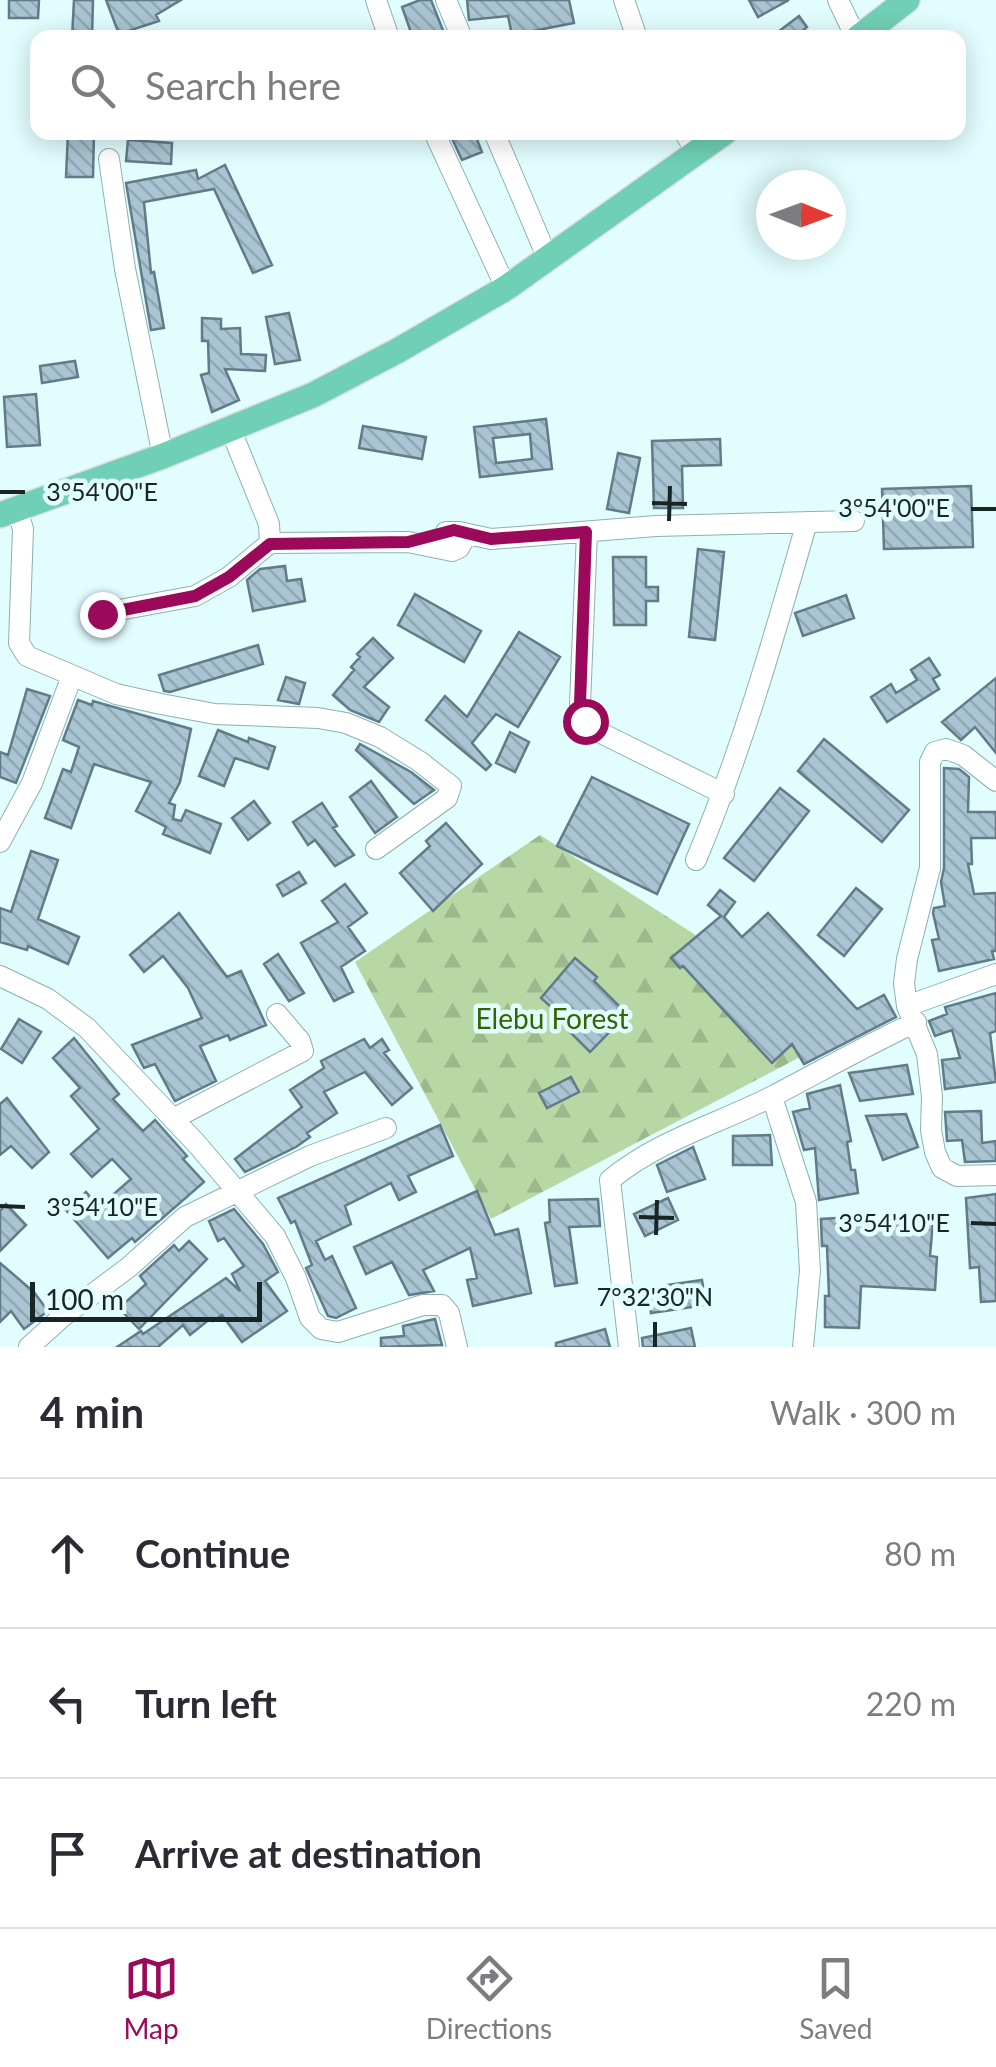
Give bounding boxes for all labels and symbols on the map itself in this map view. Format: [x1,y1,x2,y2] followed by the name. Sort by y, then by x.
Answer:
[756,170,846,260] north arrow
[46,476,158,506] text: 3°54'00"E
[838,492,950,522] text: 3°54'00"E
[80,592,126,638] route end
[563,699,609,745] route start
[476,1001,628,1035] park label: Elebu Forest
[46,1191,158,1221] text: 3°54'10"E
[838,1207,950,1237] text: 3°54'10"E
[30,1277,262,1322] scale bar
[597,1281,713,1311] text: 7°32'30"N

